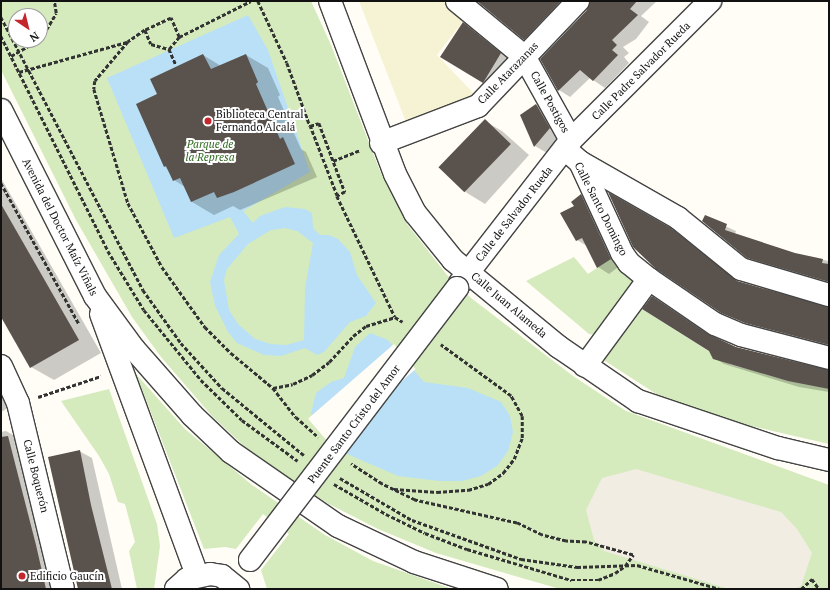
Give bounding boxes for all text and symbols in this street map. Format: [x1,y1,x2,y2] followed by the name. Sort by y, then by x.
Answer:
[8,8,48,48] north arrow
[589,19,693,123] street label: Calle Padre Salvador Rueda
[27,29,42,45] text: N
[475,39,541,107] street label: Calle Atarazanas
[528,69,572,135] street label: Calle Postigos
[216,108,304,134] place label: Biblioteca Central Fernando Alcalá
[203,116,213,126] marker: Biblioteca Central Fernando Alcalá
[185,138,235,164] park label: Parque de la Represa
[19,156,101,298] street label: Avenida del Doctor Maíz Viñals
[572,160,630,258] street label: Calle Santo Domingo
[473,164,555,264] street label: Calle de Salvador Rueda
[468,269,550,341] street label: Calle Juan Alameda
[305,362,403,486] street label: Puente Santo Cristo del Amor
[21,438,51,514] street label: Calle Boquerón
[30,569,104,583] place label: Edificio Gaucín
[17,571,27,581] marker: Edificio Gaucín

